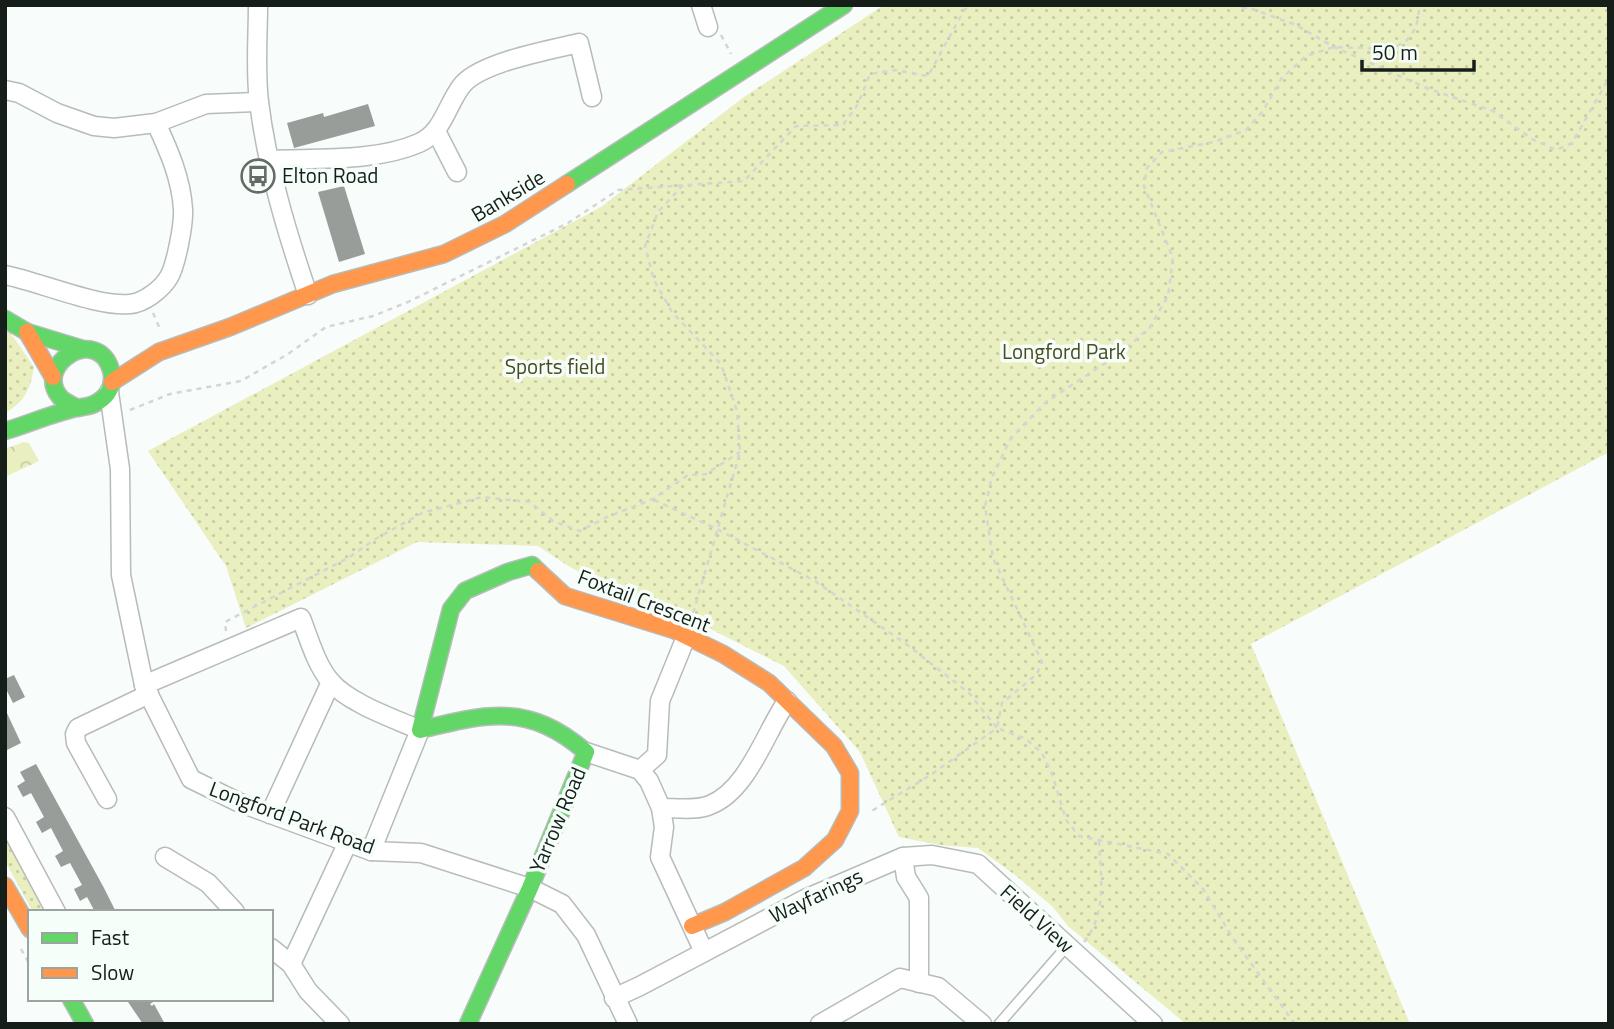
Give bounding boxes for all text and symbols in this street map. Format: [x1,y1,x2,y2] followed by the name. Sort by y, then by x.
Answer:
[1362,28,1474,72] scale bar
[1372,36,1418,68] text: 50 m
[239,157,277,195] bus stop icon: Elton Road
[282,159,378,191] place label: Elton Road
[465,161,550,230] street label: Bankside
[1002,335,1126,367] park label: Longford Park
[505,350,605,382] park label: Sports field
[573,560,716,640] street label: Foxtail Crescent
[520,762,594,877] street label: Yarrow Road
[205,772,380,862] street label: Longford Park Road
[763,859,868,931] street label: Wayfarings
[993,876,1082,960] street label: Field View
[28,910,273,1001] legend
[91,921,130,953] text: Fast
[91,956,134,988] text: Slow

